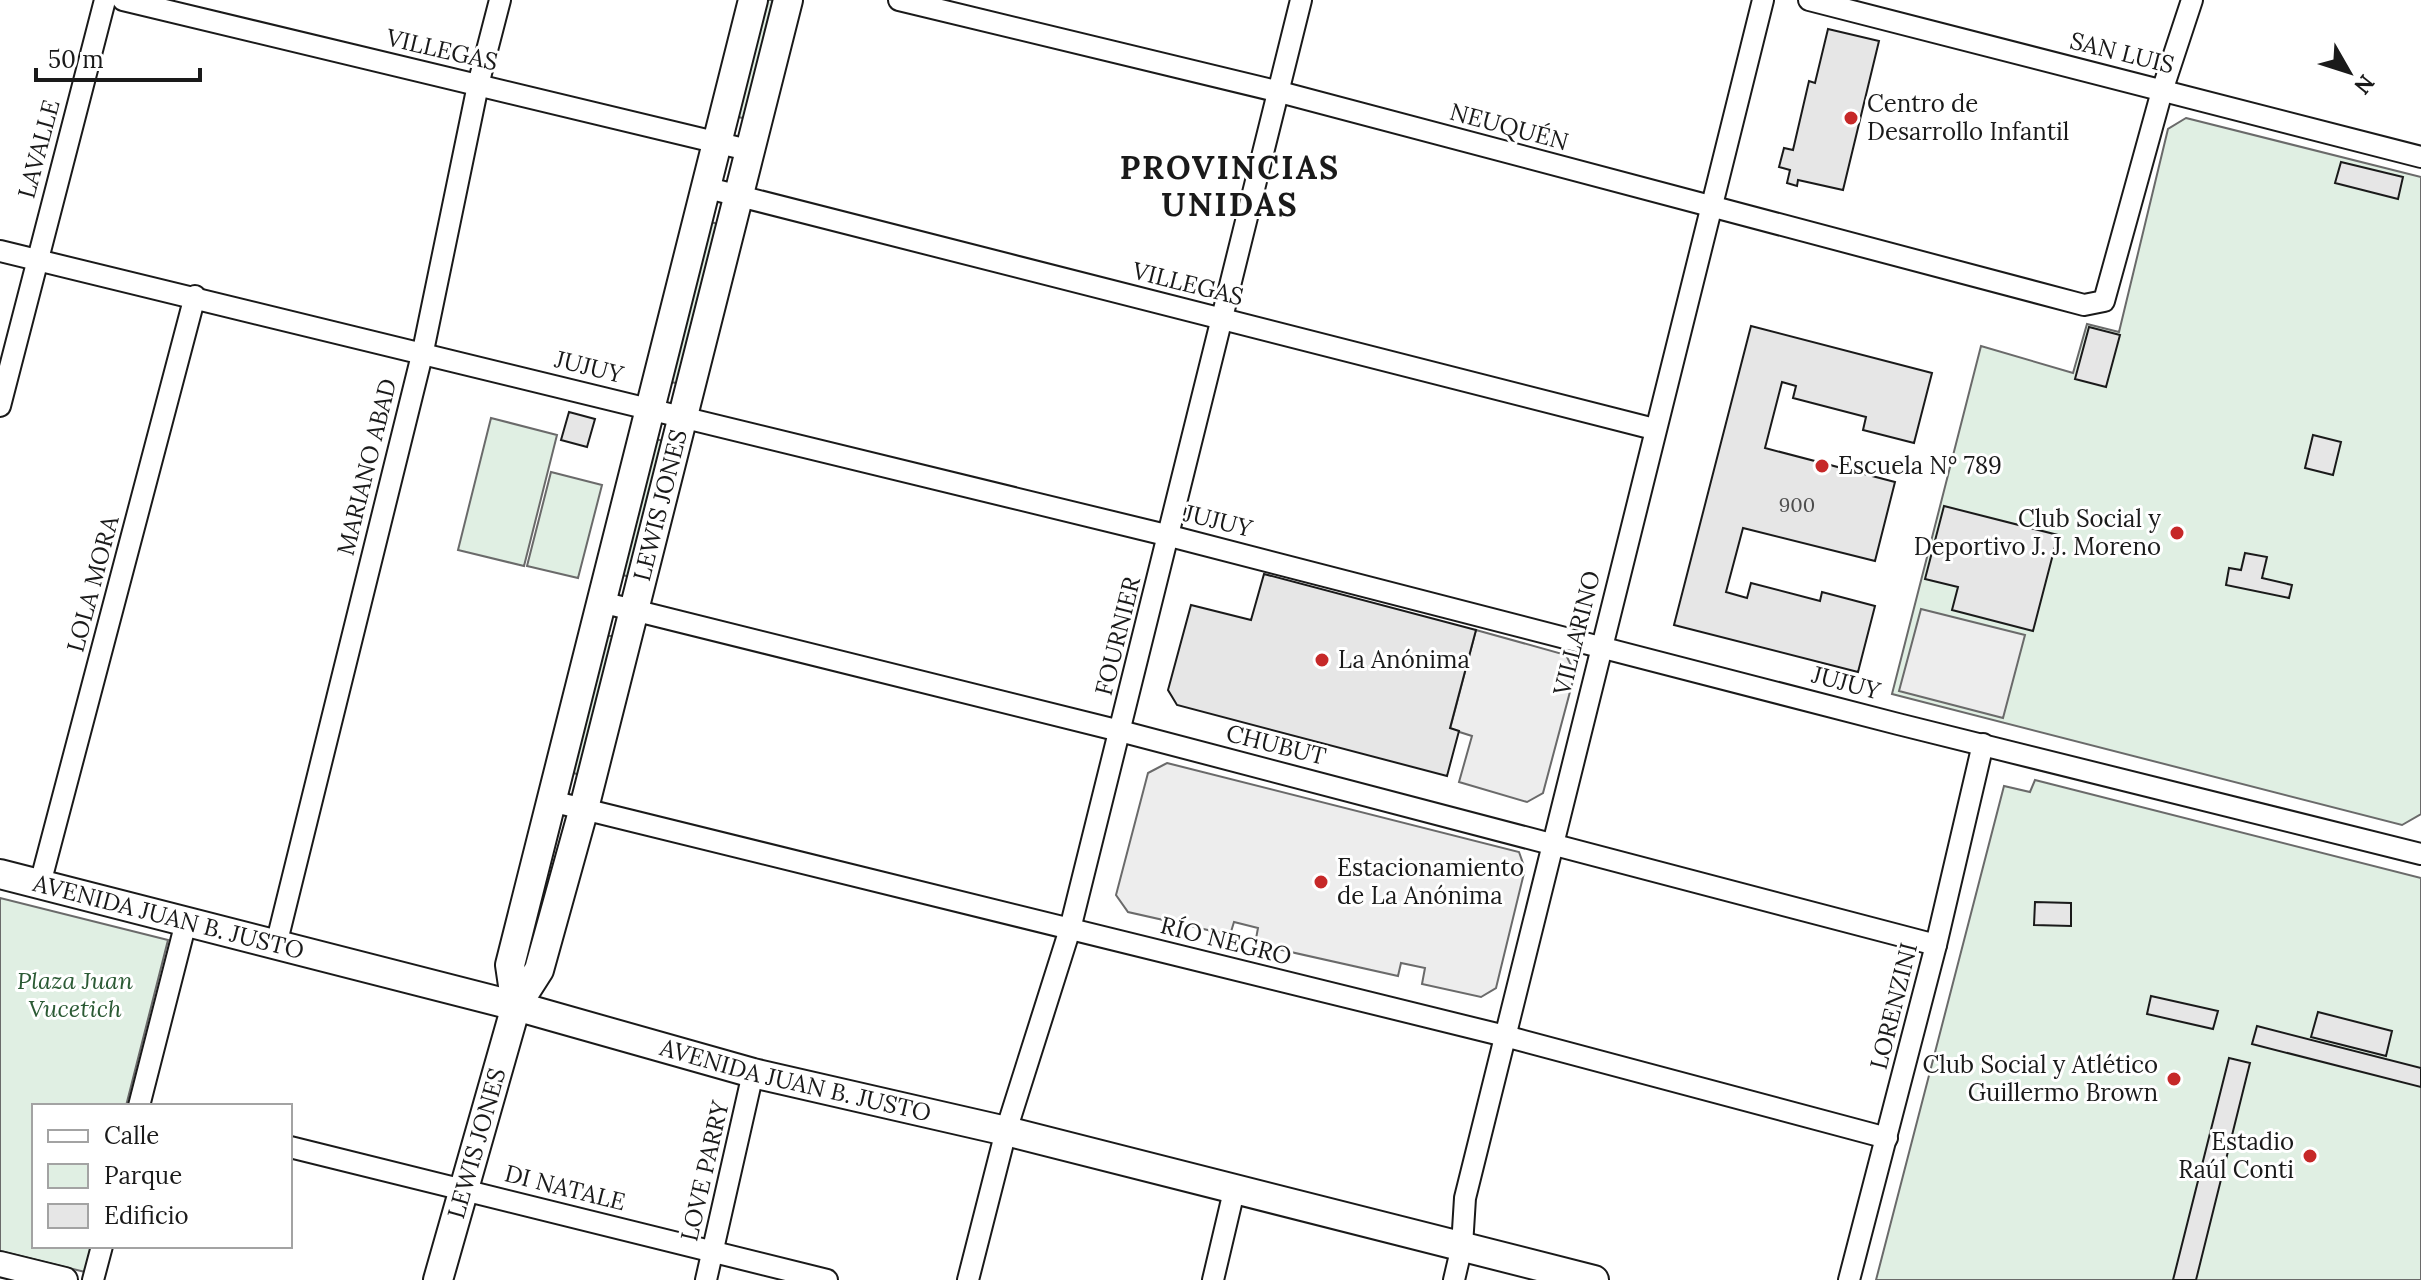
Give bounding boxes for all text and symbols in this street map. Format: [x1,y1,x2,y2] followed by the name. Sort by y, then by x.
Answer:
[382,21,501,77] street label: VILLEGAS
[2067,25,2178,80] street label: SAN LUIS
[36,32,200,82] scale bar
[2309,32,2389,112] north arrow
[48,44,104,75] text: 50 m
[2348,69,2381,100] text: N
[1867,88,2069,147] place label: Centro de Desarrollo Infantil
[11,96,67,202] street label: LAVALLE
[1446,96,1572,157] street label: NEUQUÉN
[1842,109,1860,127] marker: Centro de Desarrollo Infantil
[1120,147,1340,225] district label: PROVINCIAS UNIDAS
[1128,255,1247,312] street label: VILLEGAS
[551,343,627,390] street label: JUJUY
[330,375,403,558] street label: MARIANO ABAD
[626,426,694,584] street label: LEWIS JONES
[1838,450,2002,481] place label: Escuela N° 789
[1813,457,1831,475] marker: Escuela N° 789
[1779,492,1815,517] house number: 900
[1180,497,1256,544] street label: JUJUY
[1914,503,2161,562] place label: Club Social y Deportivo J. J. Moreno
[59,511,126,655] street label: LOLA MORA
[2168,524,2186,542] marker: Club Social y Deportivo J. J. Moreno
[1546,567,1607,699] street label: VILLARINO
[1088,572,1147,699] street label: FOURNIER
[1338,644,1470,675] place label: La Anónima
[1313,651,1331,669] marker: La Anónima
[1808,658,1884,707] street label: JUJUY
[1223,717,1329,772] street label: CHUBUT
[1337,852,1524,911] place label: Estacionamiento de La Anónima
[29,867,307,966] street label: AVENIDA JUAN B. JUSTO
[1312,873,1330,891] marker: Estacionamiento de La Anónima
[1157,909,1295,972] street label: RÍO NEGRO
[1863,939,1924,1072] street label: LORENZINI
[17,965,133,1024] park label: Plaza Juan Vucetich
[656,1031,934,1128] street label: AVENIDA JUAN B. JUSTO
[1922,1049,2158,1108] place label: Club Social y Atlético Guillermo Brown
[440,1064,513,1222] street label: LEWIS JONES
[2165,1070,2183,1088] marker: Club Social y Atlético Guillermo Brown
[673,1097,736,1244] street label: LOVE PARRY
[32,1104,292,1248] legend
[104,1120,159,1151] text: Calle
[2178,1126,2294,1185] place label: Estadio Raúl Conti
[2301,1147,2319,1165] marker: Estadio Raúl Conti
[502,1158,629,1217] street label: DI NATALE
[104,1160,182,1191] text: Parque
[104,1200,189,1231] text: Edificio

